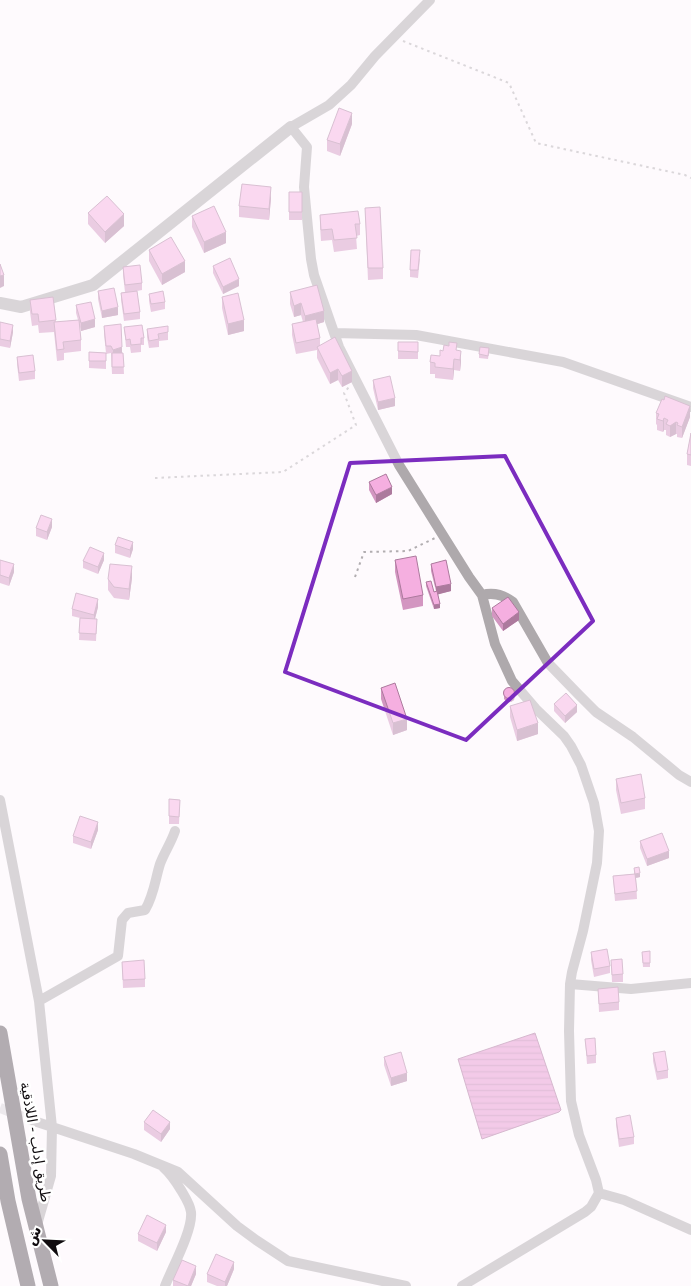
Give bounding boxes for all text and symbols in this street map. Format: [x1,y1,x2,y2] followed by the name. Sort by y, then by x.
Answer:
[17,1080,54,1204] street label: طريق إدلب - اللاذقية
[20,1216,70,1266] north arrow
[22,1224,44,1248] text: ش

